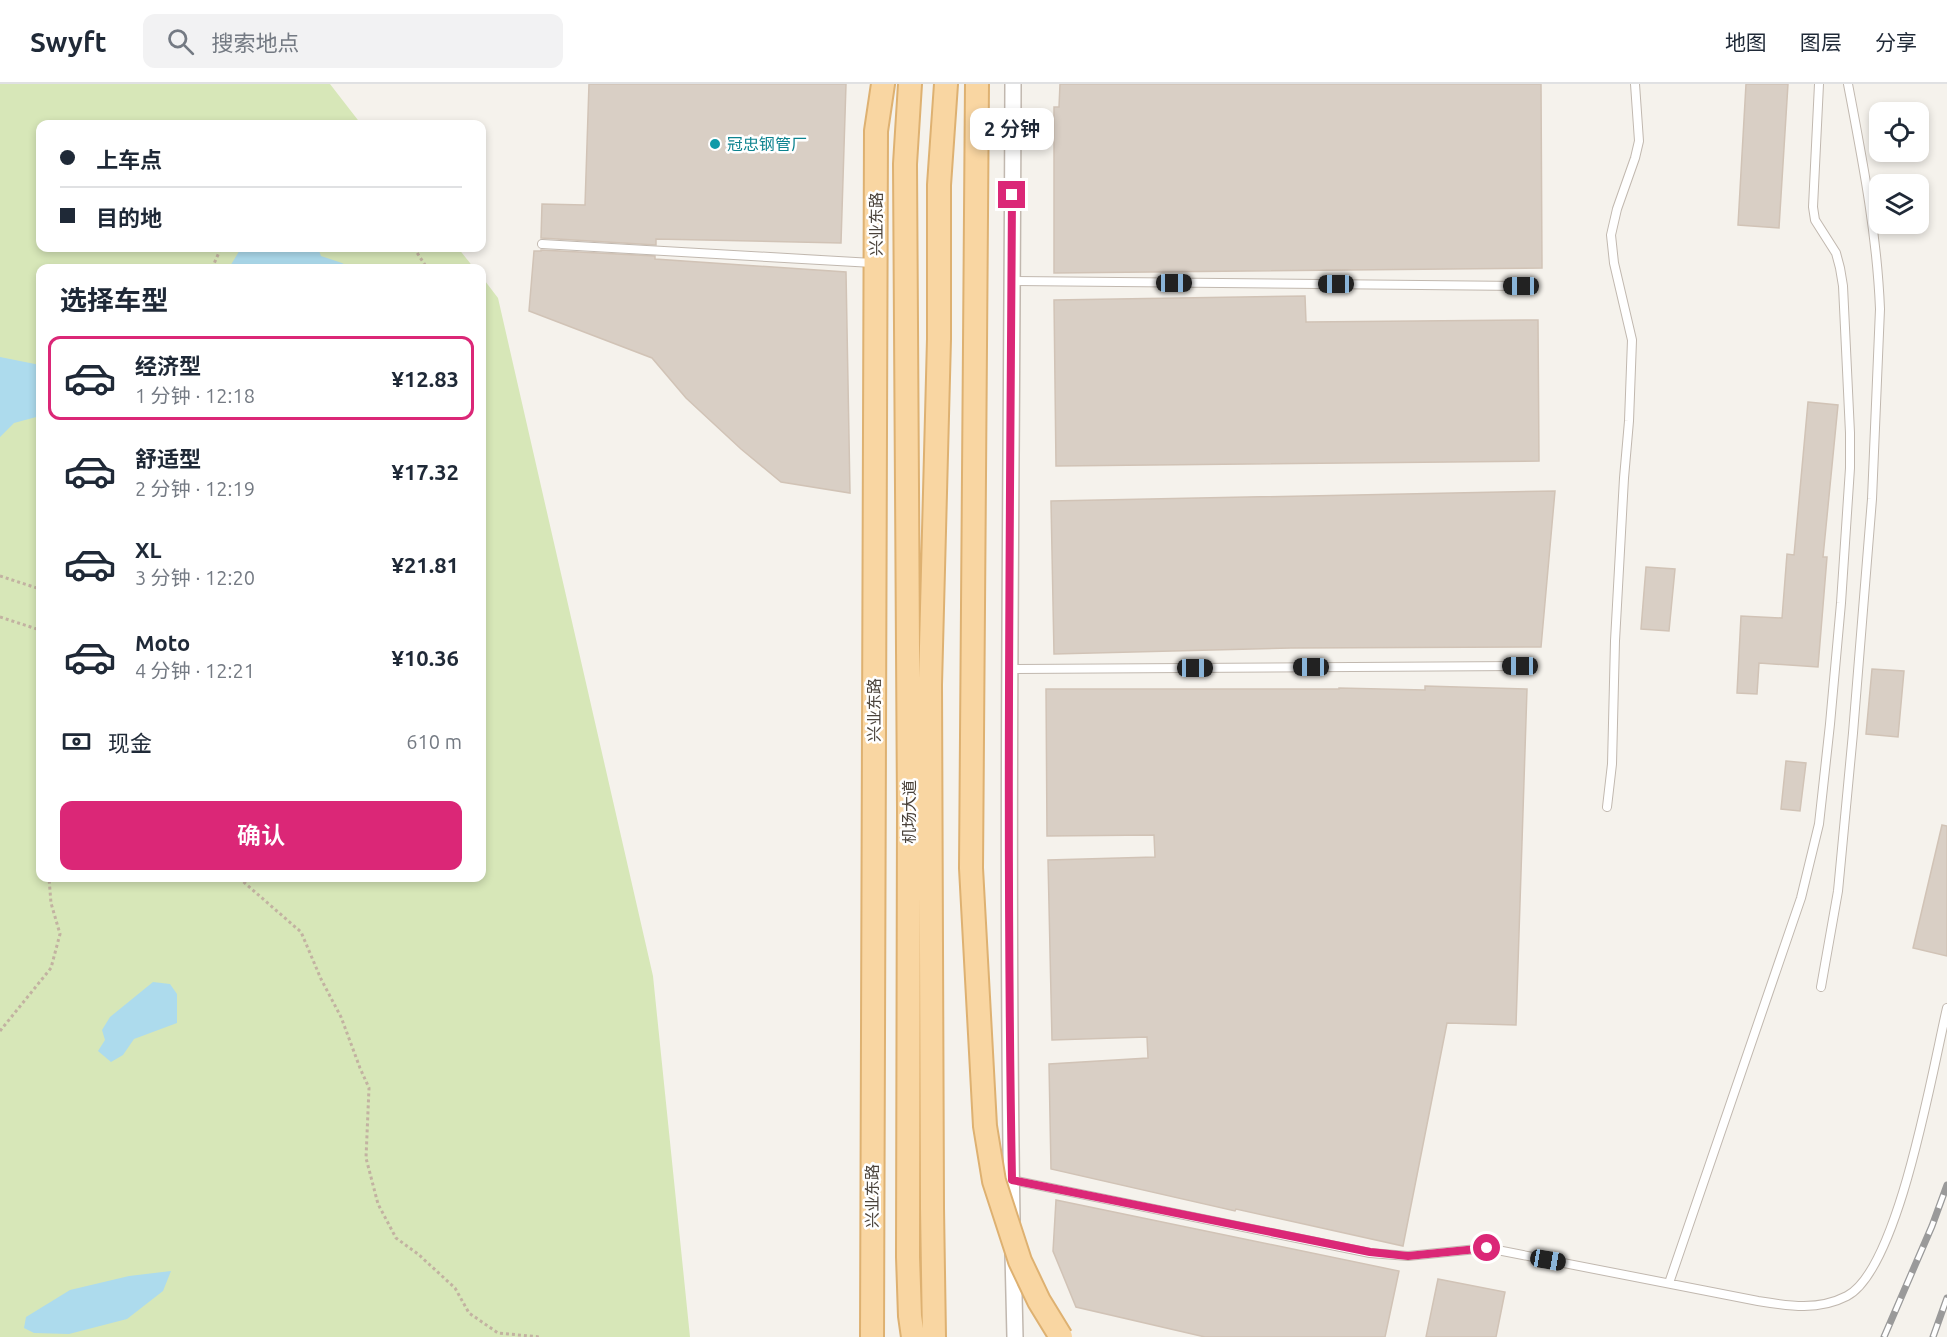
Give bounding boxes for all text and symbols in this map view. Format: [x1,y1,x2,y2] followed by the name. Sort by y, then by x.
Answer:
[143,14,563,68] search box
[164,25,197,58] icon: search
[30,26,107,57] text: Swyft
[212,30,300,55] text: 搜索地点
[1725,30,1767,54] text: 地图
[1800,30,1842,54] text: 图层
[1875,30,1917,54] text: 分享
[1869,102,1929,234] map controls
[1869,102,1929,162] button: locate
[970,108,1054,150] callout: 2 分钟
[984,117,1040,140] text: 2 分钟
[727,135,807,153] place label: 冠忠钢管厂
[708,137,722,151] marker: 冠忠钢管厂
[96,147,162,172] text: 上车点
[1869,174,1929,234] button: layers
[998,181,1025,208] route end
[867,192,885,256] street label: 兴业东路
[96,205,162,230] text: 目的地
[1156,274,1192,292] car
[1318,275,1354,293] car
[1503,277,1539,295] car
[60,285,168,315] text: 选择车型
[63,351,117,405] icon: car
[135,353,201,378] text: 经济型
[392,366,459,391] text: ¥12.83
[135,384,255,407] text: 1 分钟 · 12:18
[63,444,117,498] icon: car
[135,446,201,471] text: 舒适型
[392,459,459,484] text: ¥17.32
[135,477,255,500] text: 2 分钟 · 12:19
[63,537,117,591] icon: car
[135,537,162,562] text: XL
[392,552,459,577] text: ¥21.81
[135,566,255,589] text: 3 分钟 · 12:20
[63,630,117,684] icon: car
[135,630,190,655] text: Moto
[392,645,459,670] text: ¥10.36
[1502,657,1538,675] car
[1293,658,1329,676] car
[135,659,255,682] text: 4 分钟 · 12:21
[1177,659,1213,677] car
[865,678,883,742] street label: 兴业东路
[60,725,93,758] icon: cash
[108,730,152,755] text: 现金
[406,730,462,753] text: 610 m
[900,780,918,844] street label: 机场大道
[60,801,462,870] button: 确认
[863,1164,881,1228] street label: 兴业东路
[1473,1234,1500,1261] route start
[1529,1248,1567,1272] car

